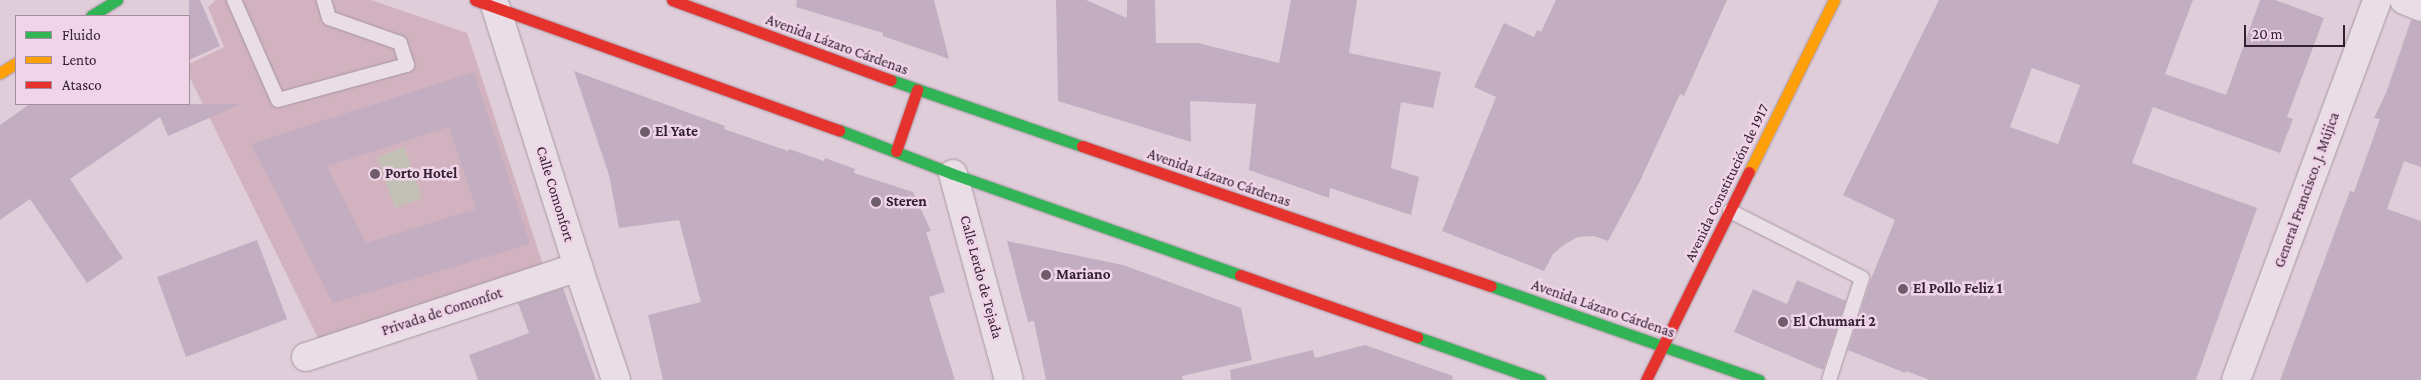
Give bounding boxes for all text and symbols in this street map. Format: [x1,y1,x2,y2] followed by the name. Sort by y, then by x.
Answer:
[763,11,911,79] street label: Avenida Lázaro Cárdenas
[15,15,190,105] legend
[2246,15,2347,47] scale bar
[2252,26,2283,42] text: 20 m
[62,27,101,43] text: Fluido
[62,52,96,68] text: Lento
[62,77,102,93] text: Atasco
[1681,101,1773,265] street label: Avenida Constitución de 1917
[2270,110,2344,270] street label: General Francisco. J. Mújica
[655,123,698,141] place label: El Yate
[639,126,651,138] marker: El Yate
[532,144,578,244] street label: Calle Comonfort
[1145,145,1293,211] street label: Avenida Lázaro Cárdenas
[385,165,457,183] place label: Porto Hotel
[369,168,381,180] marker: Porto Hotel
[886,193,927,211] place label: Steren
[870,196,882,208] marker: Steren
[956,213,1006,341] street label: Calle Lerdo de Tejada
[1056,266,1110,284] place label: Mariano
[1040,269,1052,281] marker: Mariano
[1529,276,1677,342] street label: Avenida Lázaro Cárdenas
[1913,280,2002,298] place label: El Pollo Feliz 1
[1897,283,1909,295] marker: El Pollo Feliz 1
[379,284,505,340] street label: Privada de Comonfot
[1793,313,1876,331] place label: El Chumari 2
[1777,316,1789,328] marker: El Chumari 2

